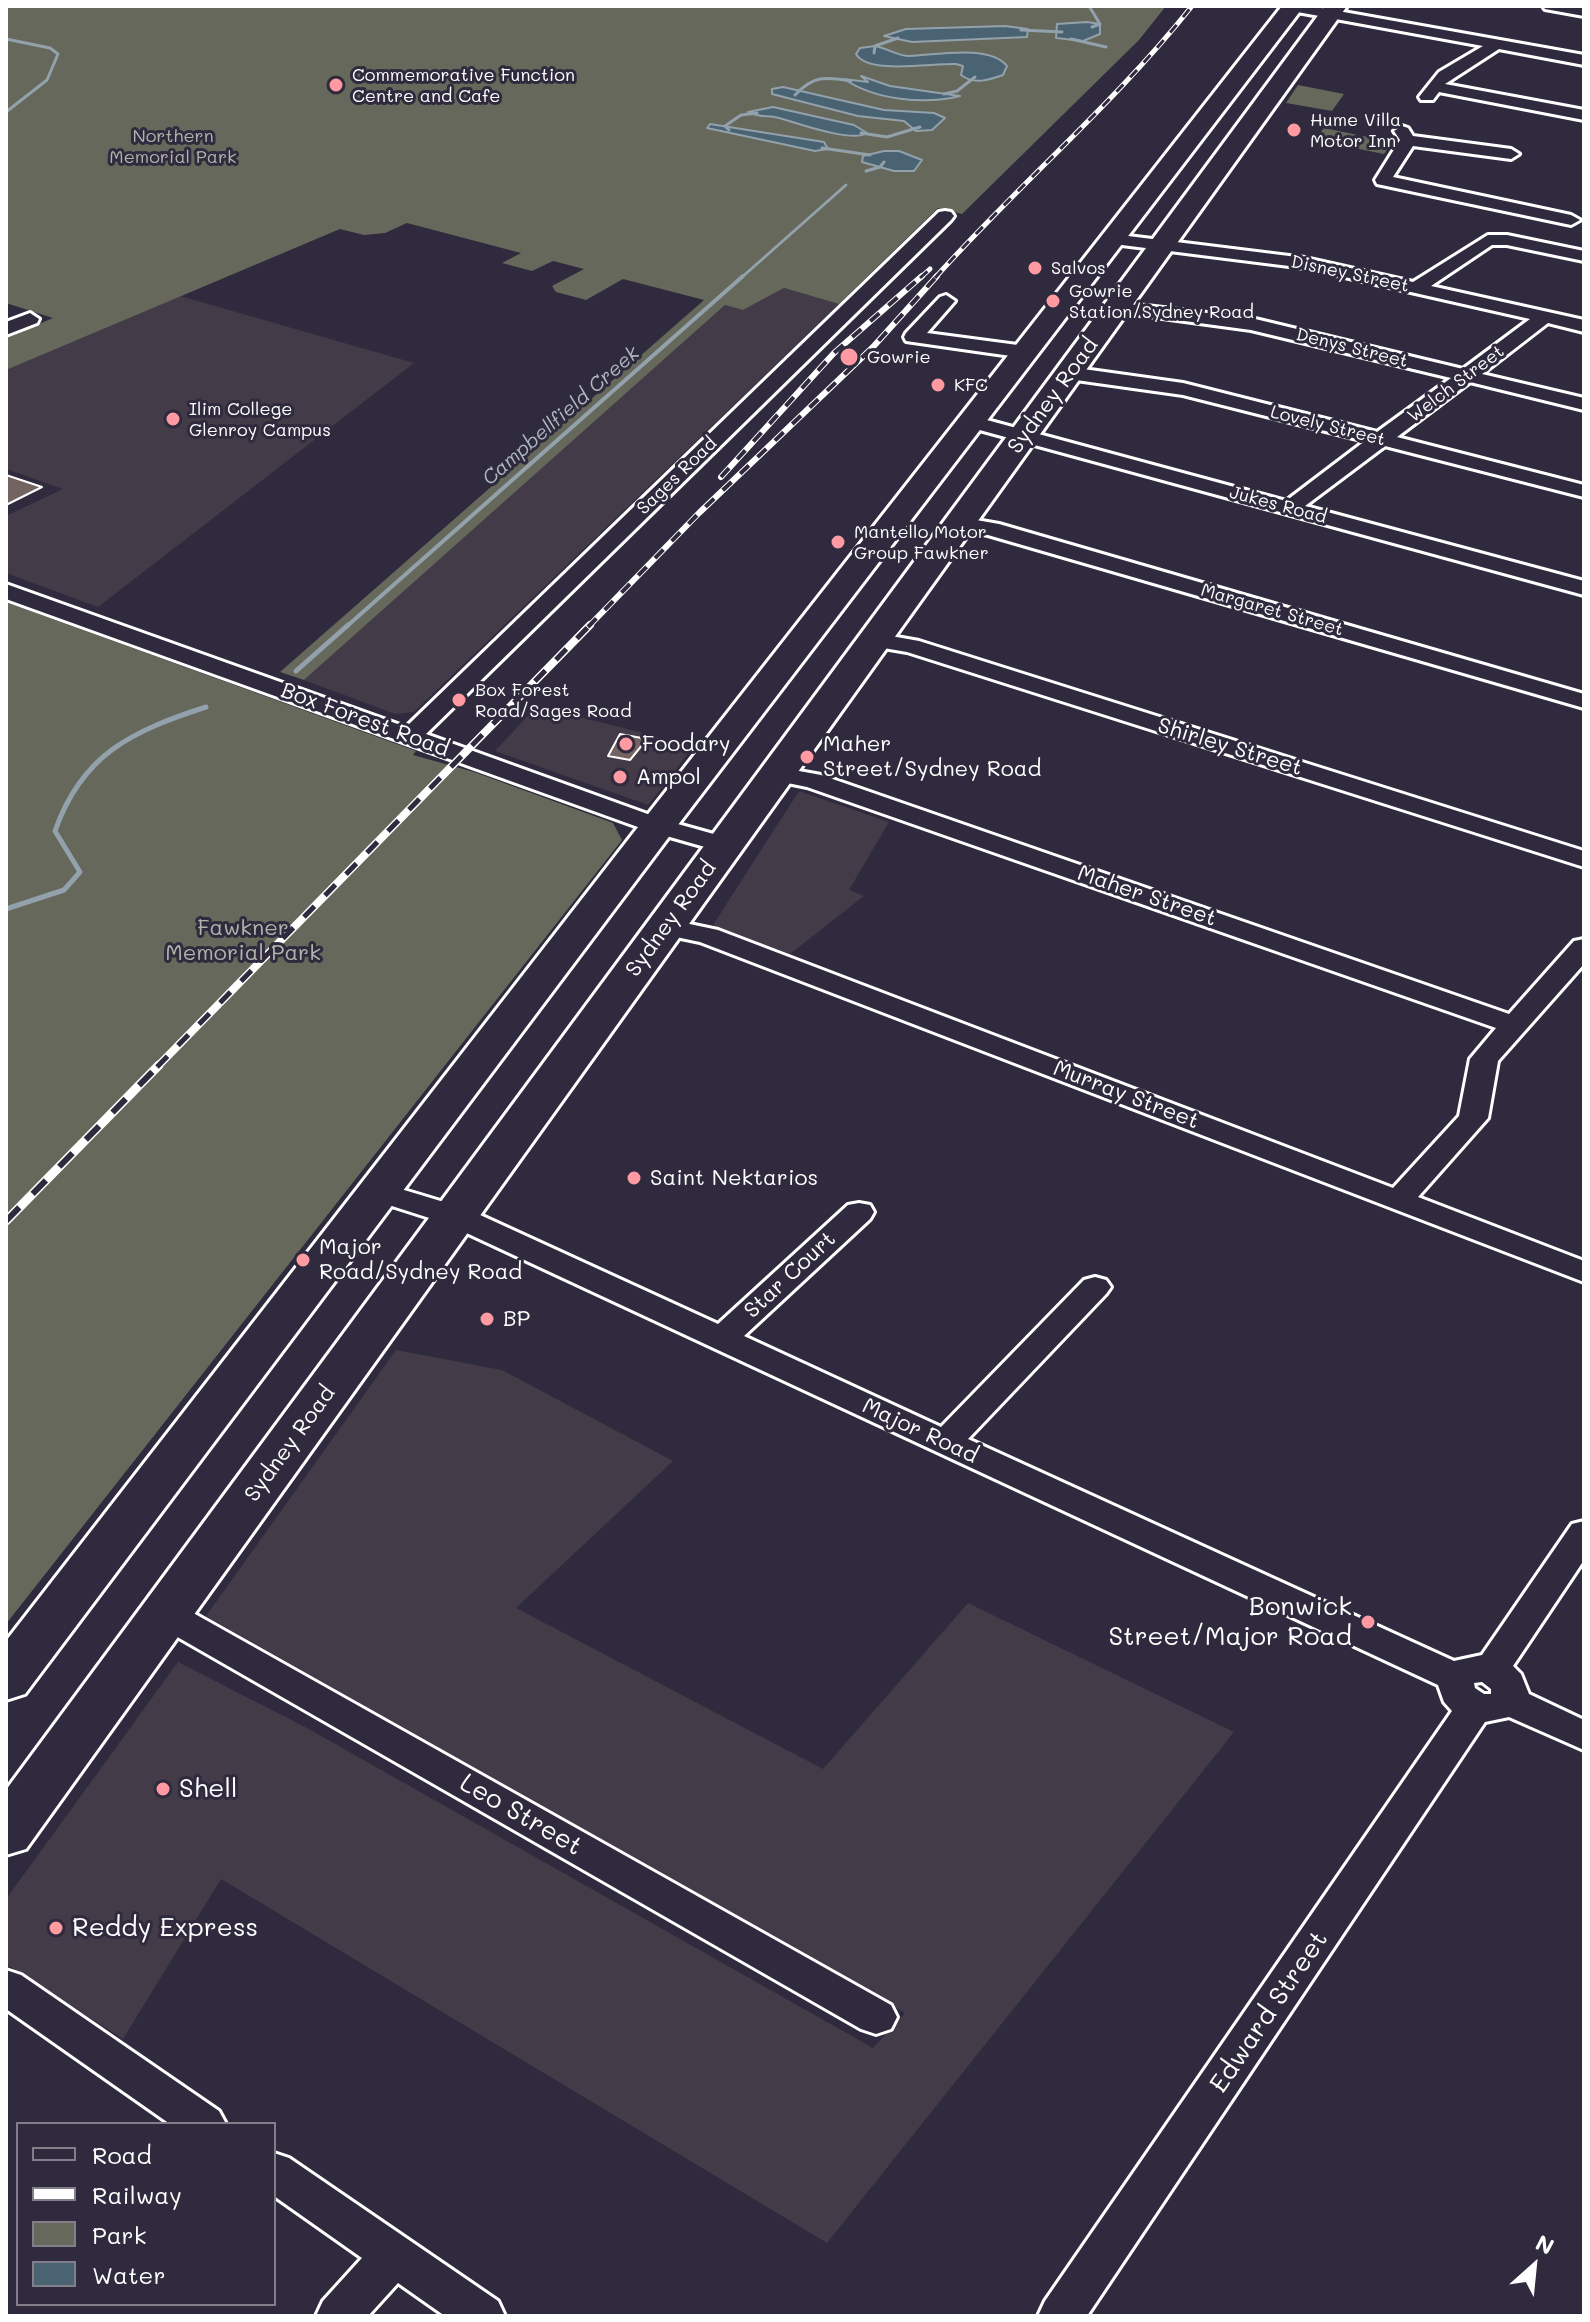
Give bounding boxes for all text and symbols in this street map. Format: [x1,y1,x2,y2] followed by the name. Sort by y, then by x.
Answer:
[352,64,575,106] place label: Commemorative Function Centre and Cafe
[327,76,345,94] marker: Commemorative Function Centre and Cafe
[1310,109,1401,152] place label: Hume Villa Motor Inn
[1285,121,1303,139] marker: Hume Villa Motor Inn
[109,125,237,168] park label: Northern Memorial Park
[1289,251,1411,297] street label: Disney Street
[1051,257,1106,279] place label: Salvos
[1026,259,1044,277] marker: Salvos
[1069,280,1254,322] place label: Gowrie Station/Sydney Road
[1044,292,1062,310] marker: Gowrie Station/Sydney Road
[1294,324,1410,372] street label: Denys Street
[1002,333,1104,459] street label: Sydney Road
[478,341,644,491] water label: Campbellfield Creek
[1403,341,1509,427] street label: Welch Street
[838,346,860,368] marker: Gowrie
[867,346,931,368] place label: Gowrie
[954,374,988,396] place label: KFC
[929,376,947,394] marker: KFC
[189,398,331,440] place label: Ilim College Glenroy Campus
[1268,401,1388,451] street label: Lovely Street
[164,410,182,428] marker: Ilim College Glenroy Campus
[633,433,721,519] street label: Sages Road
[1227,482,1329,528] street label: Jukes Road
[854,521,989,564] place label: Mantello Motor Group Fawkner
[829,533,847,551] marker: Mantello Motor Group Fawkner
[1198,579,1346,641] street label: Margaret Street
[277,677,453,763] street label: Box Forest Road
[475,679,632,722] place label: Box Forest Road/Sages Road
[450,691,468,709] marker: Box Forest Road/Sages Road
[1154,712,1306,782] street label: Shirley Street
[642,731,731,757] place label: Foodary
[823,731,1042,782] place label: Maher Street/Sydney Road
[617,735,635,753] marker: Foodary
[798,748,816,766] marker: Maher Street/Sydney Road
[636,764,701,790] place label: Ampol
[611,768,629,786] marker: Ampol
[620,856,722,982] street label: Sydney Road
[1074,860,1220,932] street label: Maher Street
[165,915,321,966] park label: Fawkner Memorial Park
[1049,1055,1203,1135] street label: Murray Street
[650,1165,818,1191] place label: Saint Nektarios
[625,1169,643,1187] marker: Saint Nektarios
[739,1226,841,1324] street label: Star Court
[319,1234,522,1286] place label: Major Road/Sydney Road
[294,1251,312,1269] marker: Major Road/Sydney Road
[503,1306,530,1332] place label: BP
[478,1310,496,1328] marker: BP
[239,1381,341,1507] street label: Sydney Road
[858,1393,982,1469] street label: Major Road
[1108,1591,1352,1652] place label: Bonwick Street/Major Road
[1359,1613,1377,1631] marker: Bonwick Street/Major Road
[454,1767,588,1863] street label: Leo Street
[179,1773,237,1805] place label: Shell
[154,1780,172,1798] marker: Shell
[72,1912,258,1944] place label: Reddy Express
[47,1919,65,1937] marker: Reddy Express
[1203,1925,1335,2099] street label: Edward Street
[16,2122,276,2306] legend
[92,2139,152,2170] text: Road
[92,2179,182,2210] text: Railway
[92,2219,146,2250] text: Park
[1494,2226,1574,2306] north arrow
[1531,2227,1559,2261] text: N
[92,2259,166,2290] text: Water

